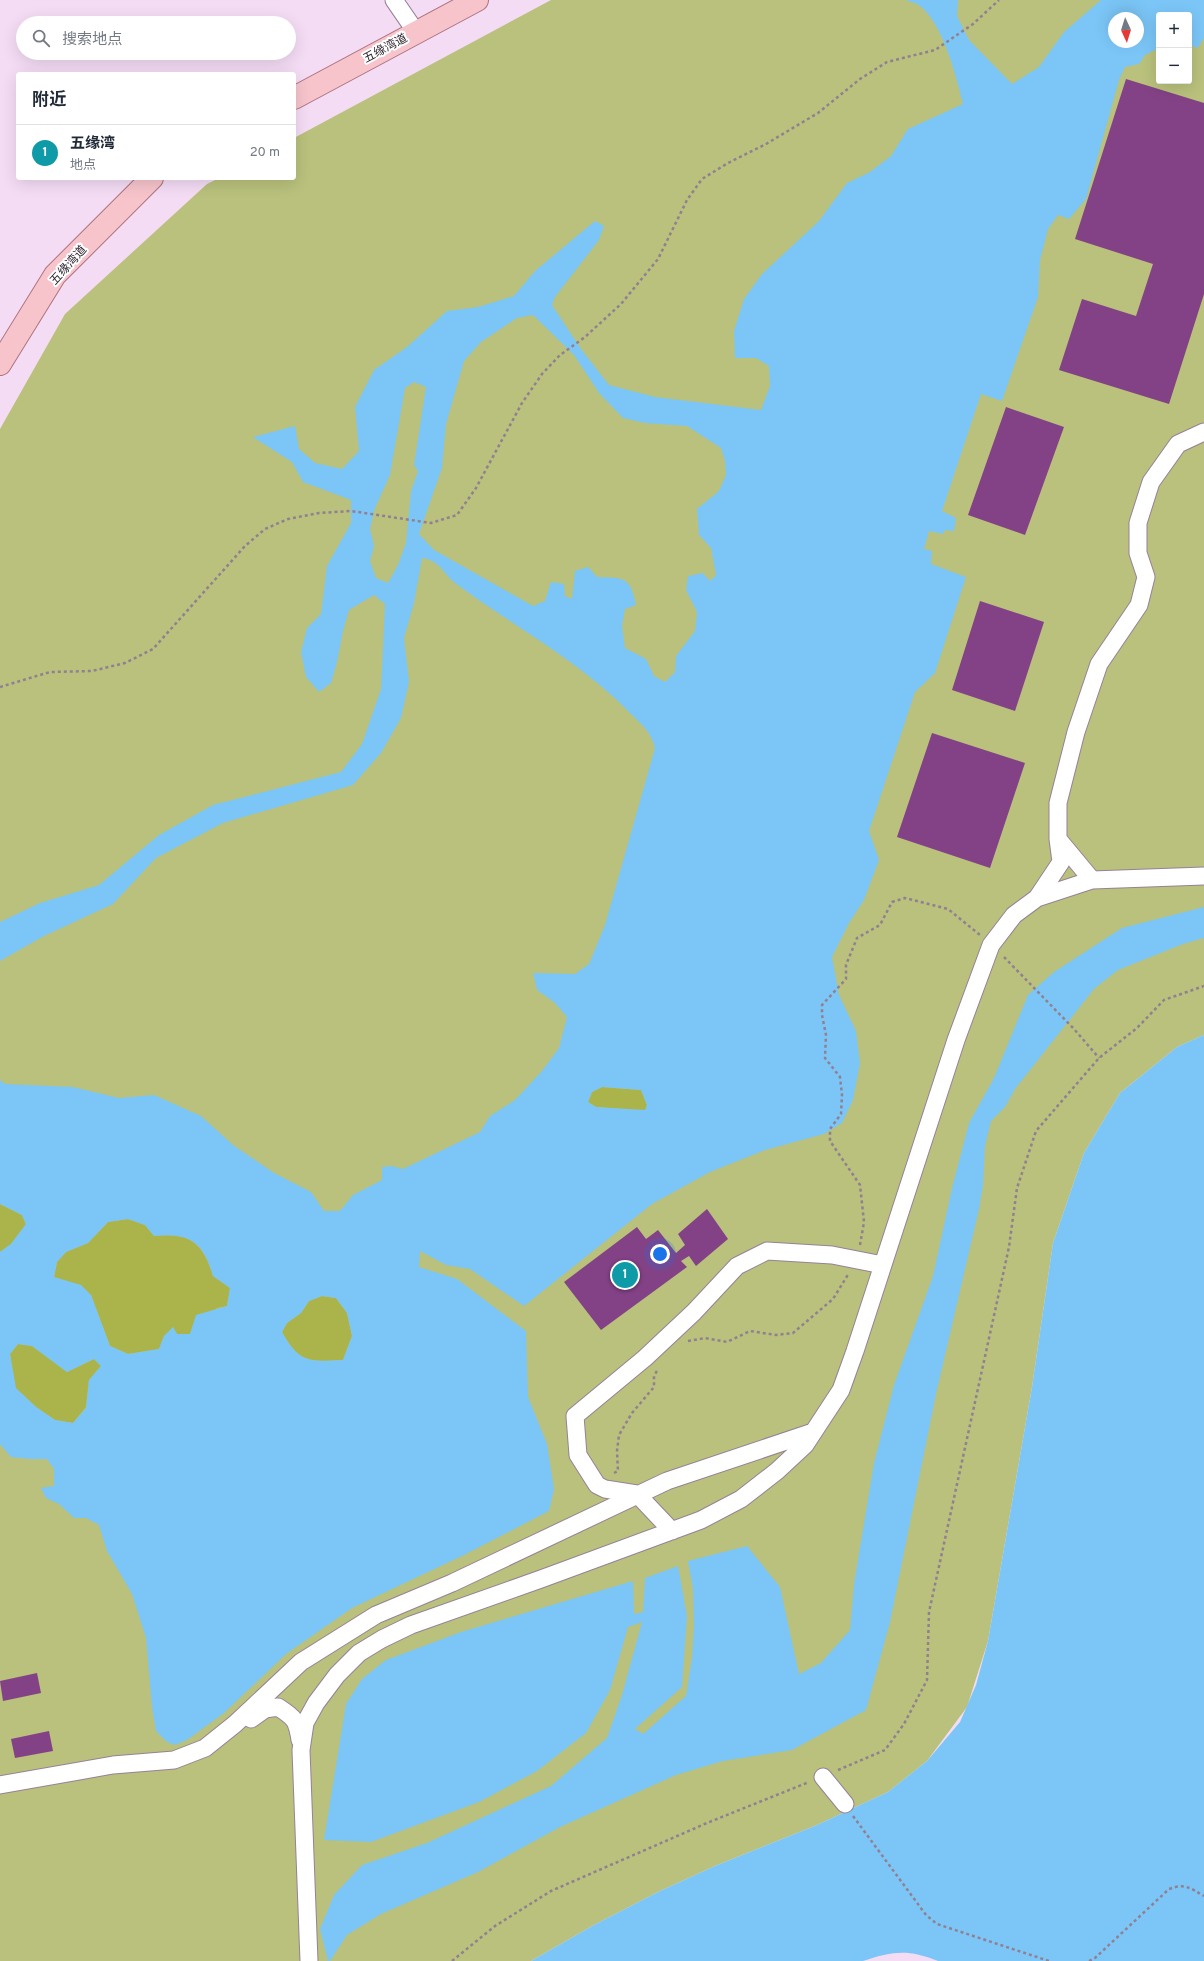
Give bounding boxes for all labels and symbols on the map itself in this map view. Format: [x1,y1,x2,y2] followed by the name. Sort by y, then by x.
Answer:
[1108,12,1144,48] north arrow
[361,31,410,67] street label: 五缘湾道
[47,242,91,289] street label: 五缘湾道
[650,1244,670,1264] your location
[612,1260,638,1290] pin: 1

